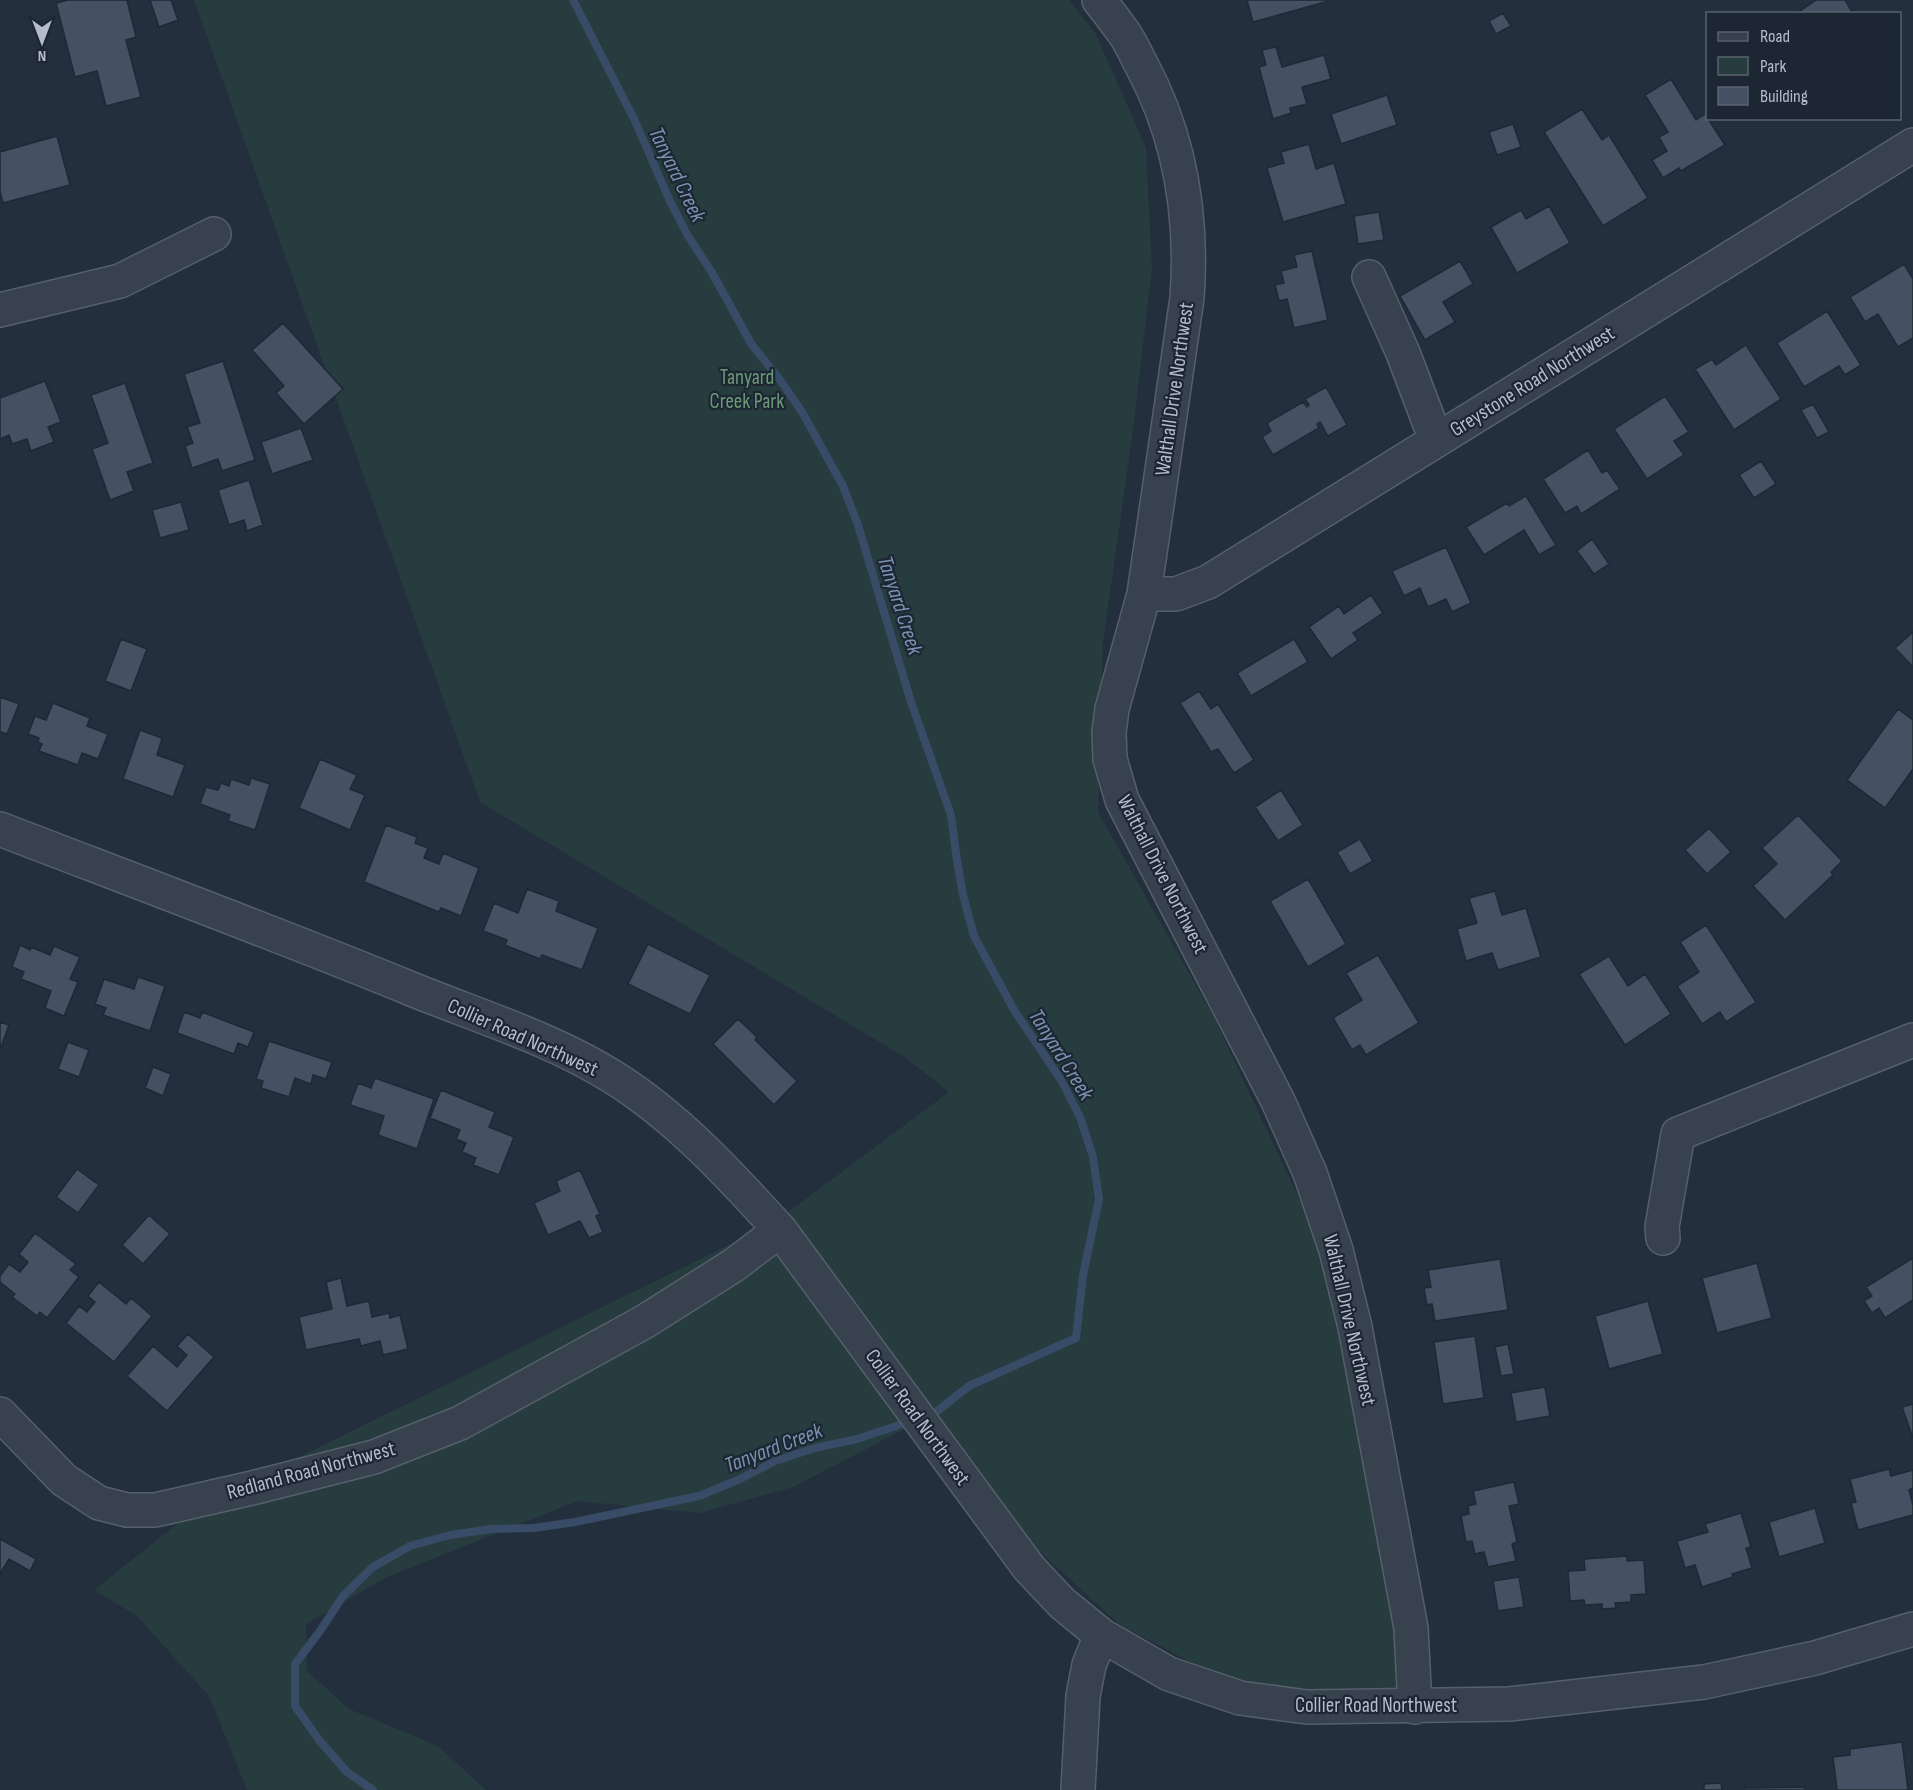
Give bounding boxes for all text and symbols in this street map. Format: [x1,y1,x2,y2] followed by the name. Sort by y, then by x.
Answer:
[12,12,72,72] north arrow
[1706,12,1901,120] legend
[1760,26,1790,47] text: Road
[38,46,46,65] text: N
[1760,56,1786,77] text: Park
[1760,86,1808,107] text: Building
[642,123,712,227] water label: Tanyard Creek
[1150,301,1199,477] street label: Walthall Drive Northwest
[1445,321,1619,442] street label: Greystone Road Northwest
[710,365,784,414] park label: Tanyard Creek Park
[871,553,928,659] water label: Tanyard Creek
[1112,791,1213,958] street label: Walthall Drive Northwest
[444,993,602,1082] street label: Collier Road Northwest
[1022,1004,1100,1106] water label: Tanyard Creek
[1318,1232,1381,1408] street label: Walthall Drive Northwest
[860,1344,975,1490] street label: Collier Road Northwest
[721,1417,827,1479] water label: Tanyard Creek
[224,1436,398,1505] street label: Redland Road Northwest
[1295,1693,1457,1718] street label: Collier Road Northwest

